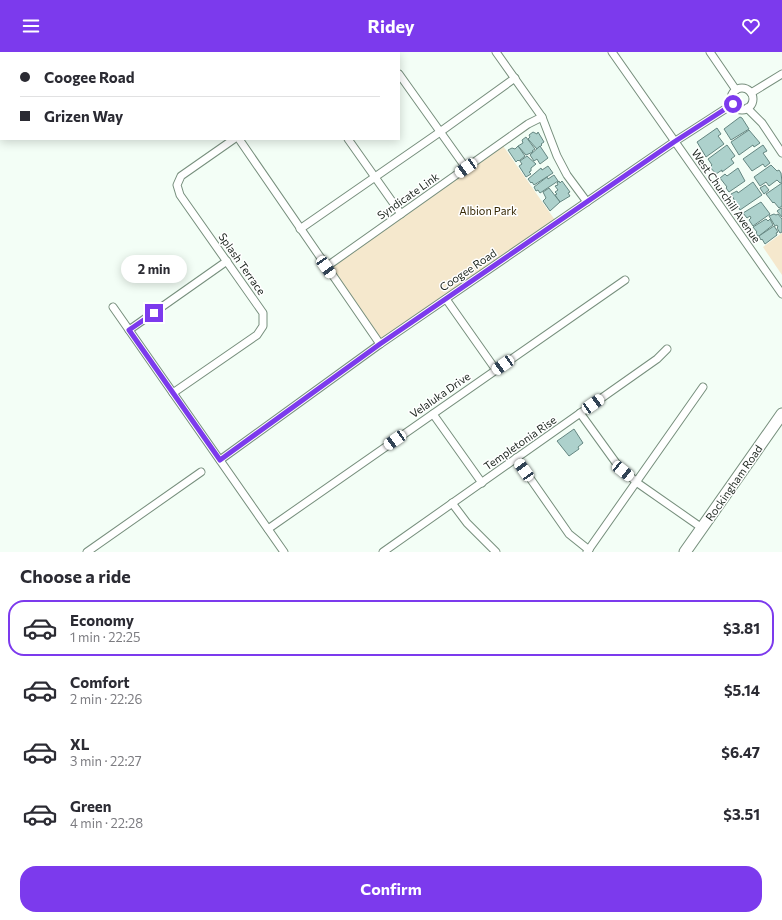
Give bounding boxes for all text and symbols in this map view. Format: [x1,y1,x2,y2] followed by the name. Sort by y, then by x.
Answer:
[20,15,42,37] icon: menu
[367,15,415,37] text: Ridey
[740,15,762,37] icon: heart
[44,68,134,86] text: Coogee Road
[724,95,742,113] route start
[44,107,123,125] text: Grizen Way
[689,147,764,245] street label: West Churchill Avenue
[453,156,479,180] car
[374,170,441,222] street label: Syndicate Link
[459,204,517,217] park label: Albion Park
[216,230,269,297] street label: Splash Terrace
[437,246,499,293] street label: Coogee Road
[314,254,338,280] car
[121,255,187,283] callout: 2 min
[138,261,170,277] text: 2 min
[145,304,163,322] route end
[490,353,516,377] car
[407,369,472,420] street label: Velaluka Drive
[580,392,606,416] car
[481,413,559,472] street label: Templetonia Rise
[382,428,408,452] car
[703,442,765,523] street label: Rockingham Road
[512,457,536,483] car
[610,459,636,483] car
[20,565,131,587] text: Choose a ride
[22,610,58,646] icon: car
[70,611,134,629] text: Economy
[723,619,760,637] text: $3.81
[70,629,140,645] text: 1 min · 22:25
[22,672,58,708] icon: car
[70,673,130,691] text: Comfort
[724,681,760,699] text: $5.14
[70,691,142,707] text: 2 min · 22:26
[22,734,58,770] icon: car
[70,735,89,753] text: XL
[721,743,760,761] text: $6.47
[70,753,142,769] text: 3 min · 22:27
[22,796,58,832] icon: car
[70,797,111,815] text: Green
[723,805,760,823] text: $3.51
[70,815,143,831] text: 4 min · 22:28
[20,866,762,912] button: Confirm

